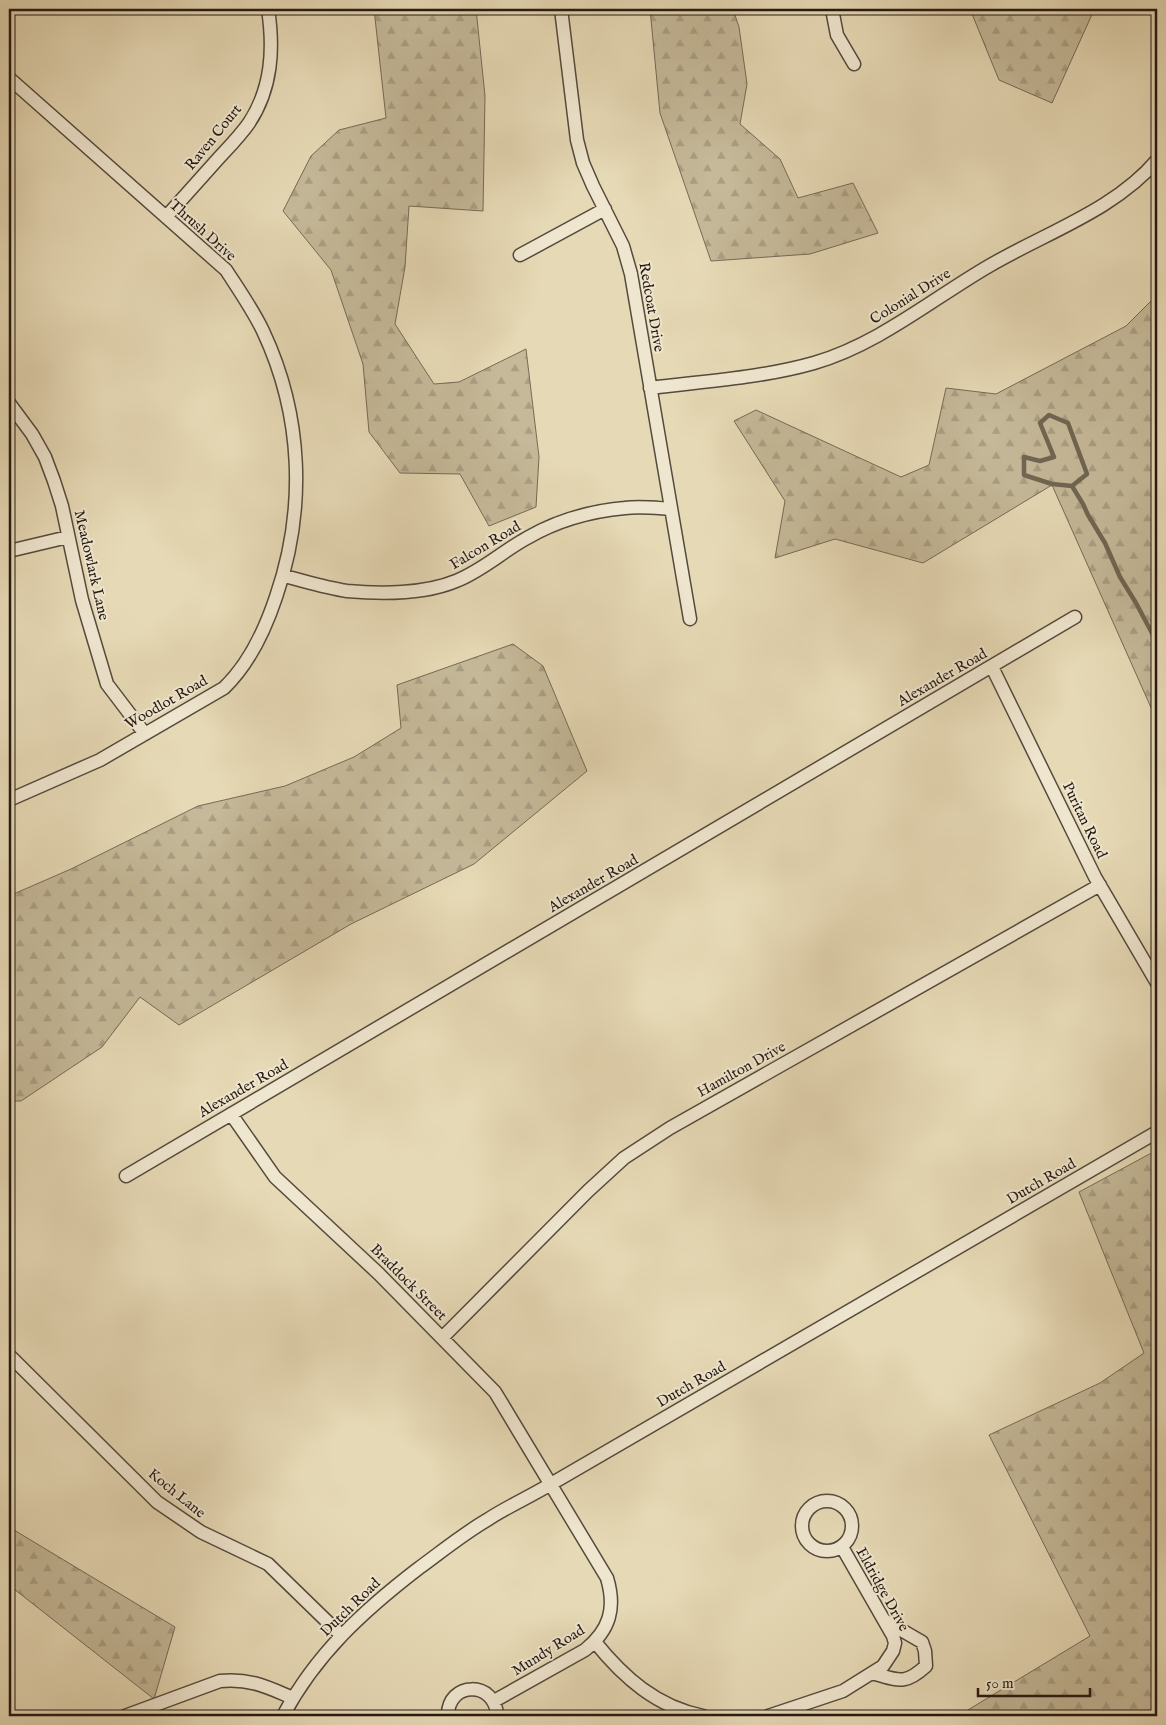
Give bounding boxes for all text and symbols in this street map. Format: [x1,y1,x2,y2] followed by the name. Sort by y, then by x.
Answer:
[181,100,246,174] street label: Raven Court
[165,195,240,266] street label: Thrush Drive
[634,261,669,353] street label: Redcoat Drive
[866,264,954,329] street label: Colonial Drive
[70,508,113,622] street label: Meadowlark Lane
[446,516,525,574] street label: Falcon Road
[893,644,991,711] street label: Alexander Road
[122,671,212,734] street label: Woodlot Road
[1058,779,1112,862] street label: Puritan Road
[544,850,642,917] street label: Alexander Road
[694,1037,789,1102] street label: Hamilton Drive
[194,1055,292,1122] street label: Alexander Road
[1003,1154,1080,1209] street label: Dutch Road
[366,1240,451,1325] street label: Braddock Street
[653,1357,730,1412] street label: Dutch Road
[144,1464,209,1522] street label: Koch Lane
[852,1544,913,1635] street label: Eldridge Drive
[316,1573,385,1641] street label: Dutch Road
[508,1620,589,1680] street label: Mundy Road
[978,1665,1091,1697] scale bar
[986,1674,1014,1693] text: 50 m

